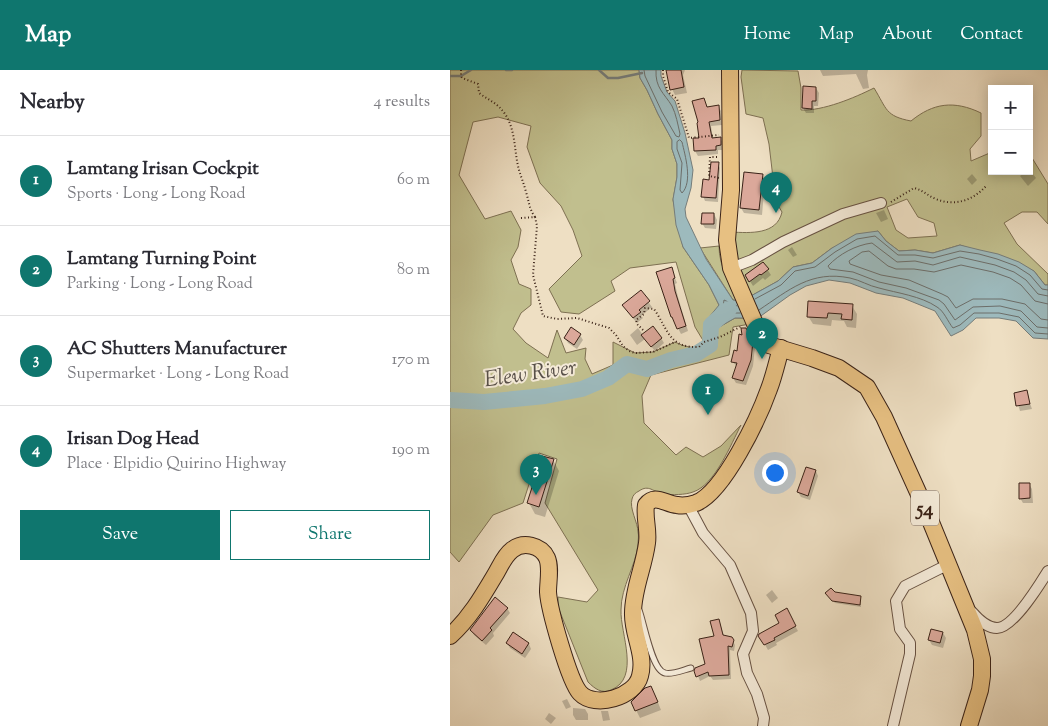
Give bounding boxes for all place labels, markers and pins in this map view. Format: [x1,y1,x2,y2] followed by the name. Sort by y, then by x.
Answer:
[760,172,792,213] pin: 4
[746,318,778,359] pin: 2
[692,374,724,415] pin: 1
[520,454,552,495] pin: 3

